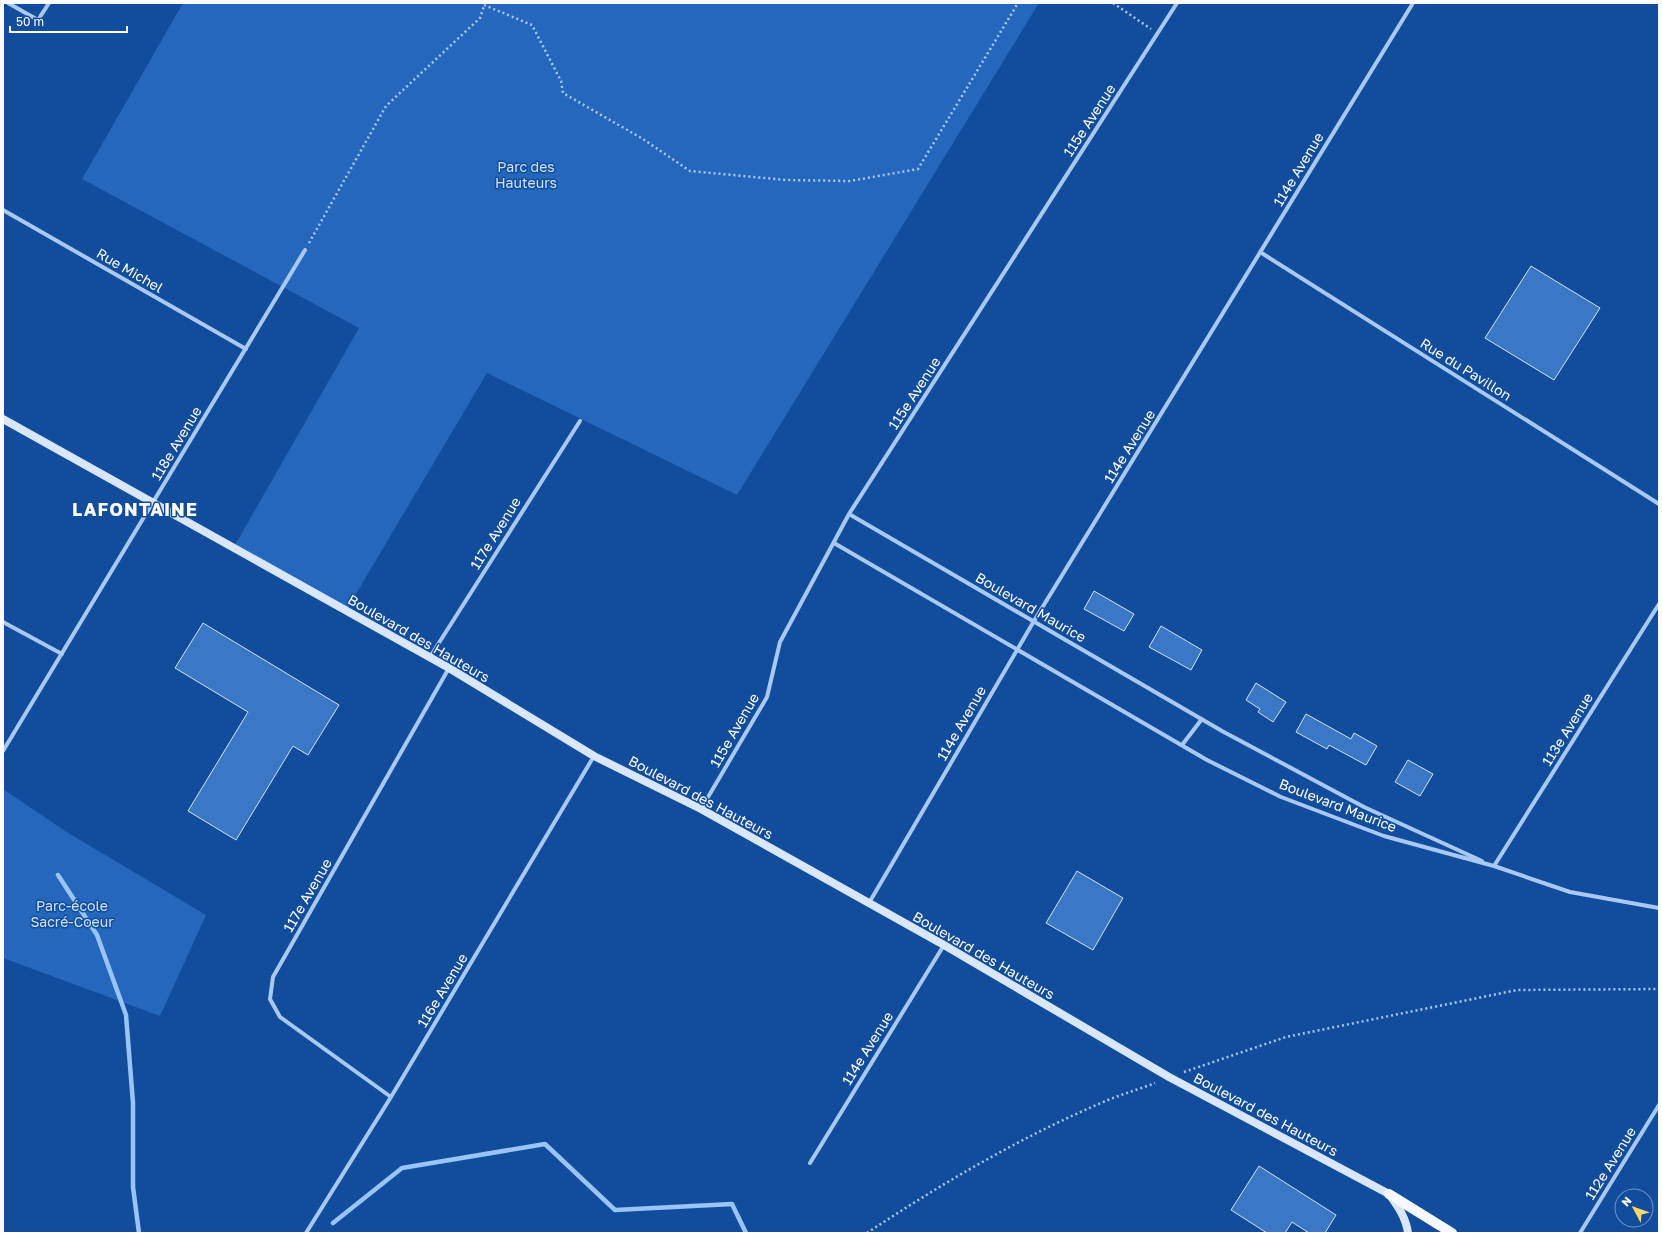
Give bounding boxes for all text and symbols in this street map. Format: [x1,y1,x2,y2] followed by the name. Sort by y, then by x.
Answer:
[10,8,127,34] scale bar
[16,14,44,29] text: 50 m
[1059,81,1119,159] street label: 115e Avenue
[1269,129,1327,209] street label: 114e Avenue
[495,158,557,191] park label: Parc des Hauteurs
[94,244,166,296] street label: Rue Michel
[1417,334,1515,404] street label: Rue du Pavillon
[884,354,944,432] street label: 115e Avenue
[147,403,205,483] street label: 118e Avenue
[1100,406,1158,486] street label: 114e Avenue
[466,494,524,572] street label: 117e Avenue
[72,498,198,520] district label: LAFONTAINE
[973,568,1089,646] street label: Boulevard Maurice
[345,590,493,686] street label: Boulevard des Hauteurs
[933,683,989,763] street label: 114e Avenue
[1538,689,1596,769] street label: 113e Avenue
[706,690,762,770] street label: 115e Avenue
[626,752,776,842] street label: Boulevard des Hauteurs
[1277,775,1399,835] street label: Boulevard Maurice
[279,855,335,935] street label: 117e Avenue
[30,897,114,930] park label: Parc-école Sacré-Coeur
[910,907,1058,1003] street label: Boulevard des Hauteurs
[413,950,471,1030] street label: 116e Avenue
[838,1008,896,1088] street label: 114e Avenue
[1191,1069,1341,1159] street label: Boulevard des Hauteurs
[1581,1123,1639,1203] street label: 112e Avenue
[1614,1188,1654,1228] north arrow
[1618,1194,1634,1209] text: N

